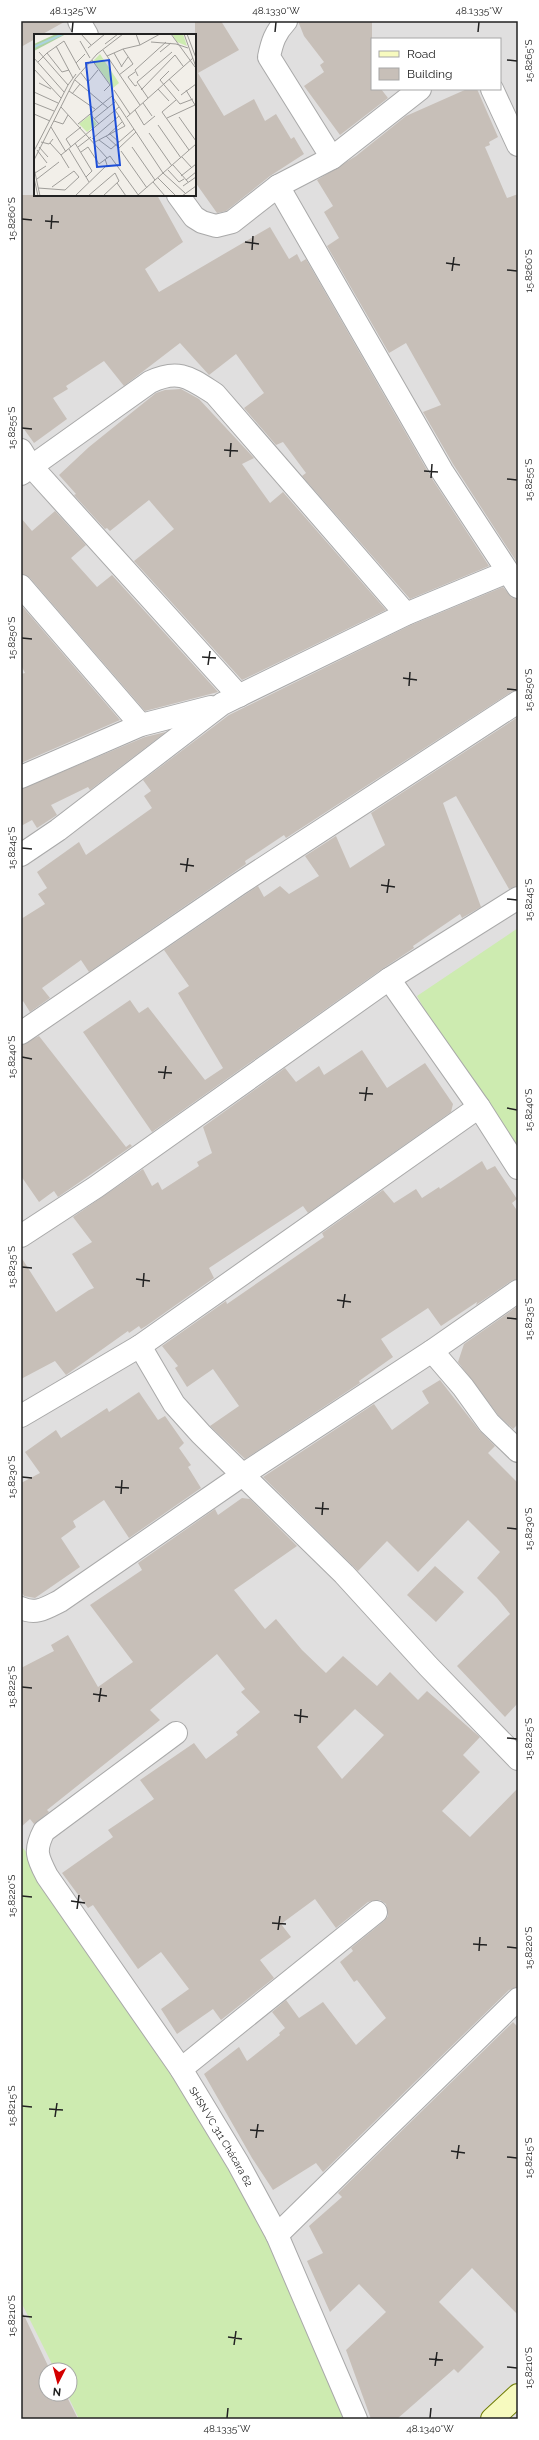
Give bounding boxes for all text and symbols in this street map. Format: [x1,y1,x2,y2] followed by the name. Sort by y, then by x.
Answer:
[50,5,97,16] text: 48.1325°W
[252,5,300,16] text: 48.1330°W
[456,5,503,16] text: 48.1335°W
[34,34,196,196] inset map
[371,38,501,90] legend
[523,40,534,82] text: 15.8265°S
[407,47,436,61] text: Road
[407,67,453,81] text: Building
[6,197,17,241] text: 15.8260°S
[523,249,534,293] text: 15.8260°S
[6,407,17,449] text: 15.8255°S
[523,459,534,501] text: 15.8255°S
[6,617,17,659] text: 15.8250°S
[523,669,534,711] text: 15.8250°S
[6,827,17,869] text: 15.8245°S
[523,879,534,921] text: 15.8245°S
[6,1036,17,1078] text: 15.8240°S
[523,1089,534,1131] text: 15.8240°S
[6,1246,17,1288] text: 15.8235°S
[523,1298,534,1340] text: 15.8235°S
[6,1456,17,1498] text: 15.8230°S
[523,1508,534,1550] text: 15.8230°S
[6,1666,17,1708] text: 15.8225°S
[523,1718,534,1760] text: 15.8225°S
[6,1875,17,1917] text: 15.8220°S
[523,1927,534,1969] text: 15.8220°S
[6,2085,17,2127] text: 15.8215°S
[188,2085,255,2188] street label: SHSN VC 311 Chácara 62
[523,2137,534,2179] text: 15.8215°S
[6,2295,17,2337] text: 15.8210°S
[523,2347,534,2389] text: 15.8210°S
[38,2362,78,2402] north arrow
[52,2385,62,2398] text: N
[204,2423,251,2434] text: 48.1335°W
[406,2423,454,2434] text: 48.1340°W

